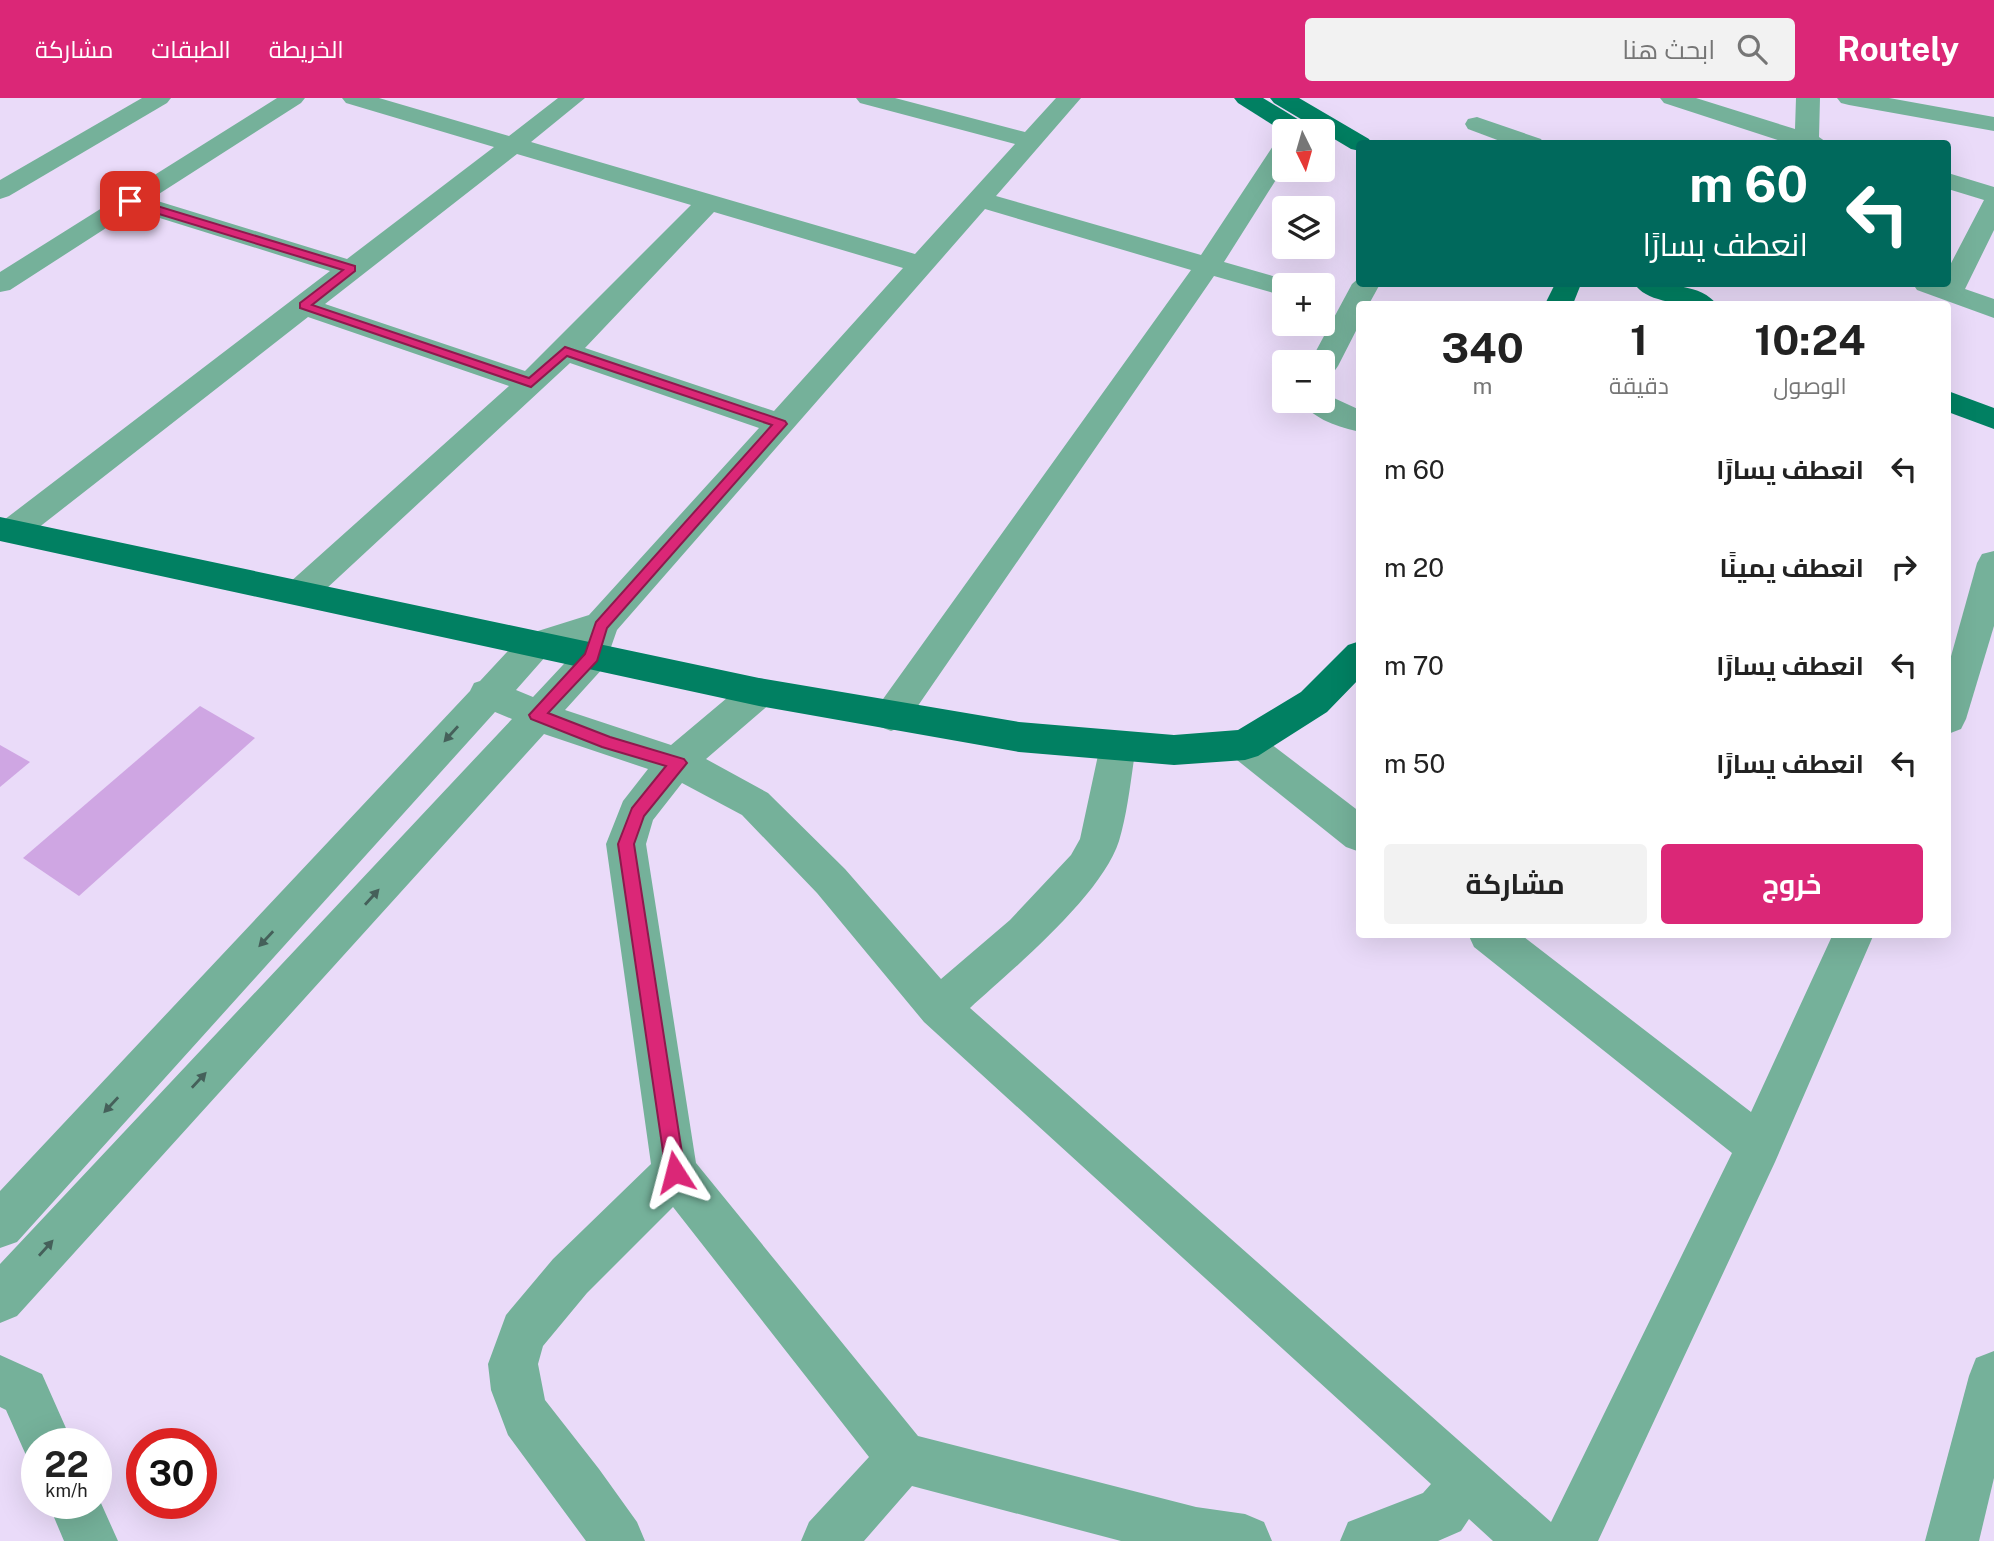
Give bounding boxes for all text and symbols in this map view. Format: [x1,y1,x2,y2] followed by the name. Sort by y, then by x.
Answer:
[1305,18,1795,81] search box
[1733,30,1771,68] icon: search
[1837,30,1959,68] text: Routely
[1622,34,1715,65] text: ابحث هنا
[35,35,113,63] text: مشاركة
[151,35,231,63] text: الطبقات
[269,35,344,63] text: الخريطة
[1272,119,1335,182] north arrow
[1272,119,1335,413] map controls
[1689,155,1808,213] text: 60 m
[1832,168,1923,259] icon: left
[100,171,160,231] pin
[111,182,149,220] icon: arrive
[1272,196,1335,259] button: layers
[1642,226,1808,263] text: انعطف يسارًا
[1272,273,1335,336] button: +
[1630,315,1648,364] text: 1
[1754,315,1866,364] text: 10:24
[1441,323,1524,372] text: 340
[1272,350,1335,413] button: −
[1473,372,1492,399] text: m
[1609,372,1669,399] text: دقيقة
[1773,372,1847,399] text: الوصول
[1885,450,1923,488] icon: left
[1384,454,1445,485] text: 60 m
[1716,454,1864,485] text: انعطف يسارًا
[1885,548,1923,586] icon: right
[1384,552,1444,583] text: 20 m
[1720,552,1864,583] text: انعطف يمينًا
[1885,646,1923,684] icon: left
[1384,650,1444,681] text: 70 m
[1716,650,1864,681] text: انعطف يسارًا
[444,725,459,742] one-way arrow
[1885,744,1923,782] icon: left
[1384,748,1445,779] text: 50 m
[1716,748,1864,779] text: انعطف يسارًا
[1384,844,1647,924] button: مشاركة
[1661,844,1923,924] button: خروج
[364,888,380,906] one-way arrow
[258,930,274,947] one-way arrow
[191,1072,207,1089] one-way arrow
[103,1096,119,1113] one-way arrow
[638,1135,712,1209] position arrow
[38,1239,54,1257] one-way arrow
[126,1428,217,1519] speed limit sign: 30
[44,1444,89,1485] text: 22
[45,1480,88,1501] text: km/h

